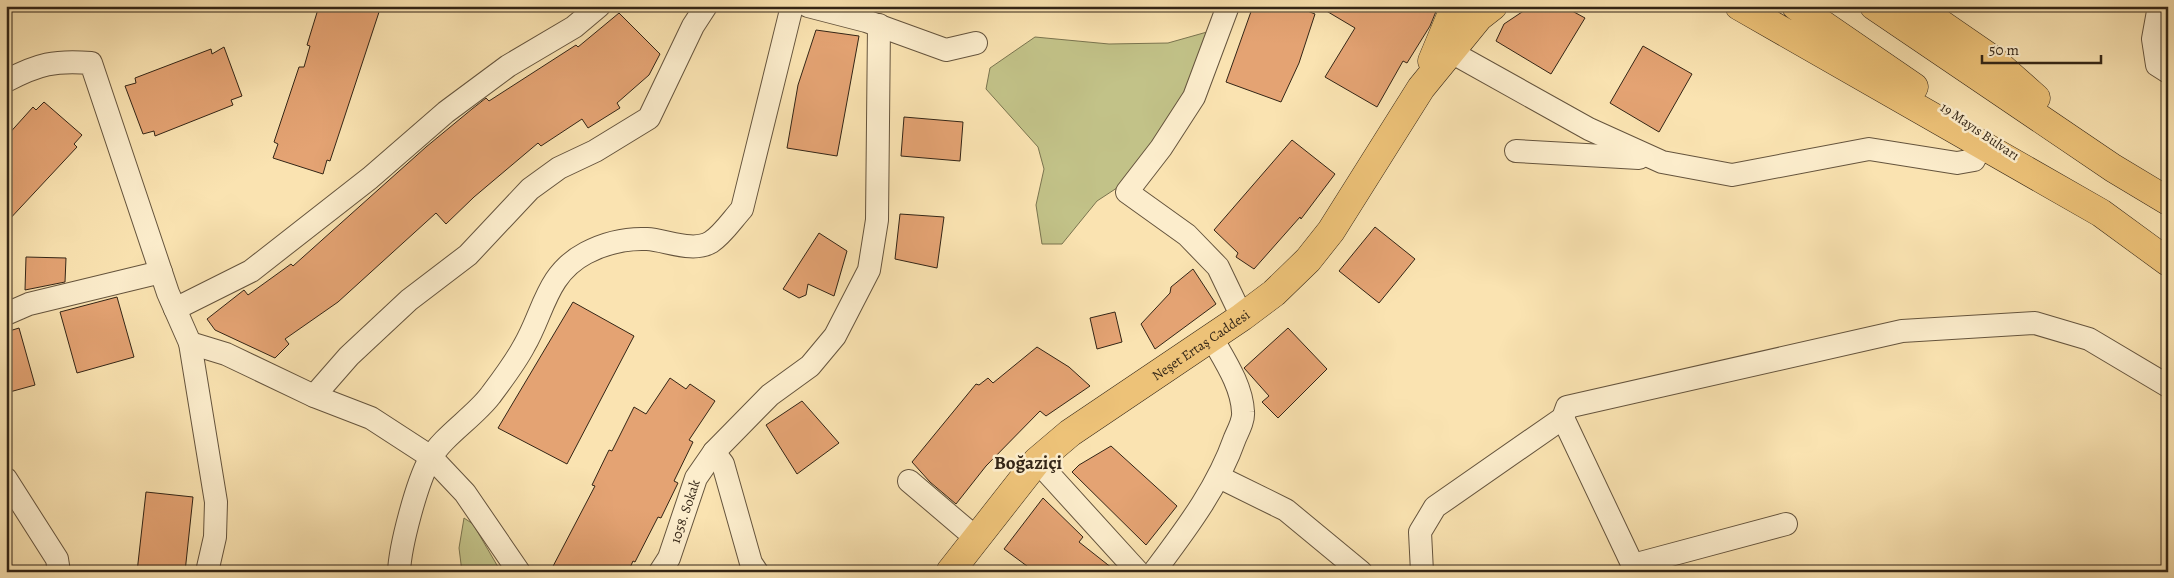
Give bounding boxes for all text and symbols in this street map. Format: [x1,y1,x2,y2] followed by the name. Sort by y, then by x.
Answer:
[1982,32,2100,64] scale bar
[1989,40,2019,60] text: 50 m
[1936,98,2023,165] street label: 19 Mayıs Bulvarı
[1148,305,1254,385] street label: Neşet Ertaş Caddesi
[994,450,1063,476] district label: Boğaziçi
[666,477,705,546] street label: 1058. Sokak

